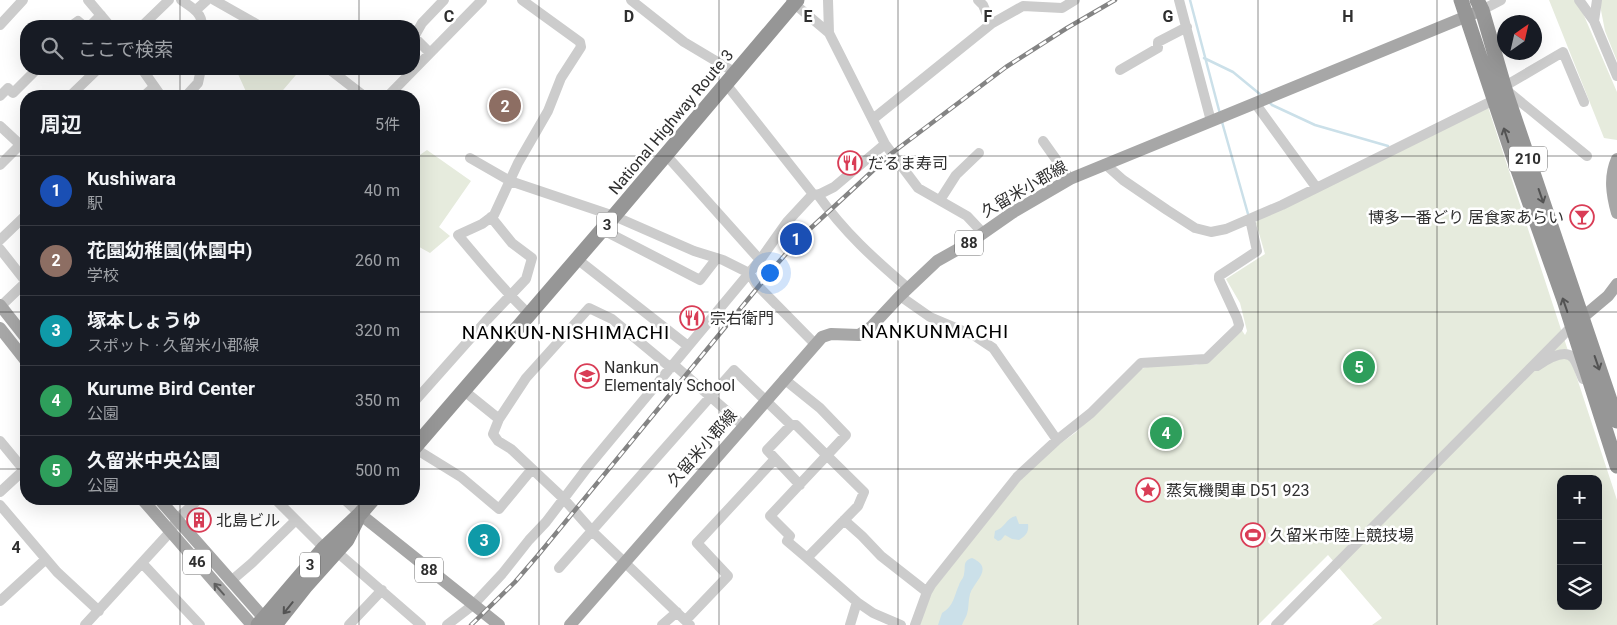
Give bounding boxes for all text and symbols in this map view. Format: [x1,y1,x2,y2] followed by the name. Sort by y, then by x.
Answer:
[444,7,454,26] text: C
[624,7,634,26] text: D
[804,7,813,26] text: E
[984,7,993,26] text: F
[1163,7,1174,26] text: G
[1342,7,1354,26] text: H
[1497,15,1542,60] north arrow
[20,20,420,75] search box
[38,34,66,62] icon: search
[78,38,173,61] text: ここで検索
[605,46,737,198] street label: National Highway Route 3
[489,87,521,125] pin: 2
[40,113,82,137] text: 周辺
[375,115,400,134] text: 5件
[1501,128,1510,143] one-way arrow
[1509,146,1547,172] road number: 210
[837,150,863,176] restaurant icon: だるま寿司
[868,154,948,173] place label: だるま寿司
[978,157,1070,221] street label: 久留米小郡線
[87,167,176,190] text: Kushiwara
[51,181,61,200] text: 1
[364,181,400,200] text: 40 m
[1537,188,1546,203] one-way arrow
[87,194,103,213] text: 駅
[1569,204,1595,230] bar icon: 博多一番どり 居食家あらい
[1368,208,1564,227] place label: 博多一番どり 居食家あらい
[597,212,617,238] road number: 3
[780,220,812,258] pin: 1
[955,230,983,256] road number: 88
[87,239,252,262] text: 花園幼稚園(休園中)
[51,251,61,270] text: 2
[355,251,400,270] text: 260 m
[757,260,783,286] your location
[87,266,119,285] text: 学校
[1560,298,1569,313] one-way arrow
[679,305,705,331] restaurant icon: 宗右衛門
[87,309,201,332] text: 塚本しょうゆ
[710,309,774,328] place label: 宗右衛門
[861,320,1009,343] district label: NANKUNMACHI
[51,321,61,340] text: 3
[355,321,400,340] text: 320 m
[462,321,670,344] district label: NANKUN-NISHIMACHI
[87,336,259,355] text: スポット · 久留米小郡線
[1343,348,1375,386] pin: 5
[1593,355,1602,371] one-way arrow
[604,358,735,395] place label: Nankun Elementaly School
[574,363,600,389] school or university icon: Nankun Elementaly School
[87,377,255,400] text: Kurume Bird Center
[51,391,61,410] text: 4
[355,391,400,410] text: 350 m
[87,404,119,423] text: 公園
[663,406,741,490] street label: 久留米小郡線
[1150,414,1182,452] pin: 4
[87,449,220,472] text: 久留米中央公園
[51,461,61,480] text: 5
[355,461,400,480] text: 500 m
[1557,475,1602,610] map controls
[1557,475,1602,520] button: +
[87,476,119,495] text: 公園
[1135,477,1161,503] place icon: 蒸気機関車 D51 923
[1166,481,1309,500] place label: 蒸気機関車 D51 923
[186,507,212,533] building icon: 北島ビル
[216,511,280,530] place label: 北島ビル
[1557,520,1602,565] button: −
[468,521,500,559] pin: 3
[1240,522,1266,548] sports icon: 久留米市陸上競技場
[1270,526,1414,545] place label: 久留米市陸上競技場
[11,538,21,557] text: 4
[183,550,211,574] road number: 46
[300,552,320,578] road number: 3
[415,558,443,582] road number: 88
[1557,565,1602,610] button: layers
[214,582,225,595] one-way arrow
[283,601,294,614] one-way arrow

